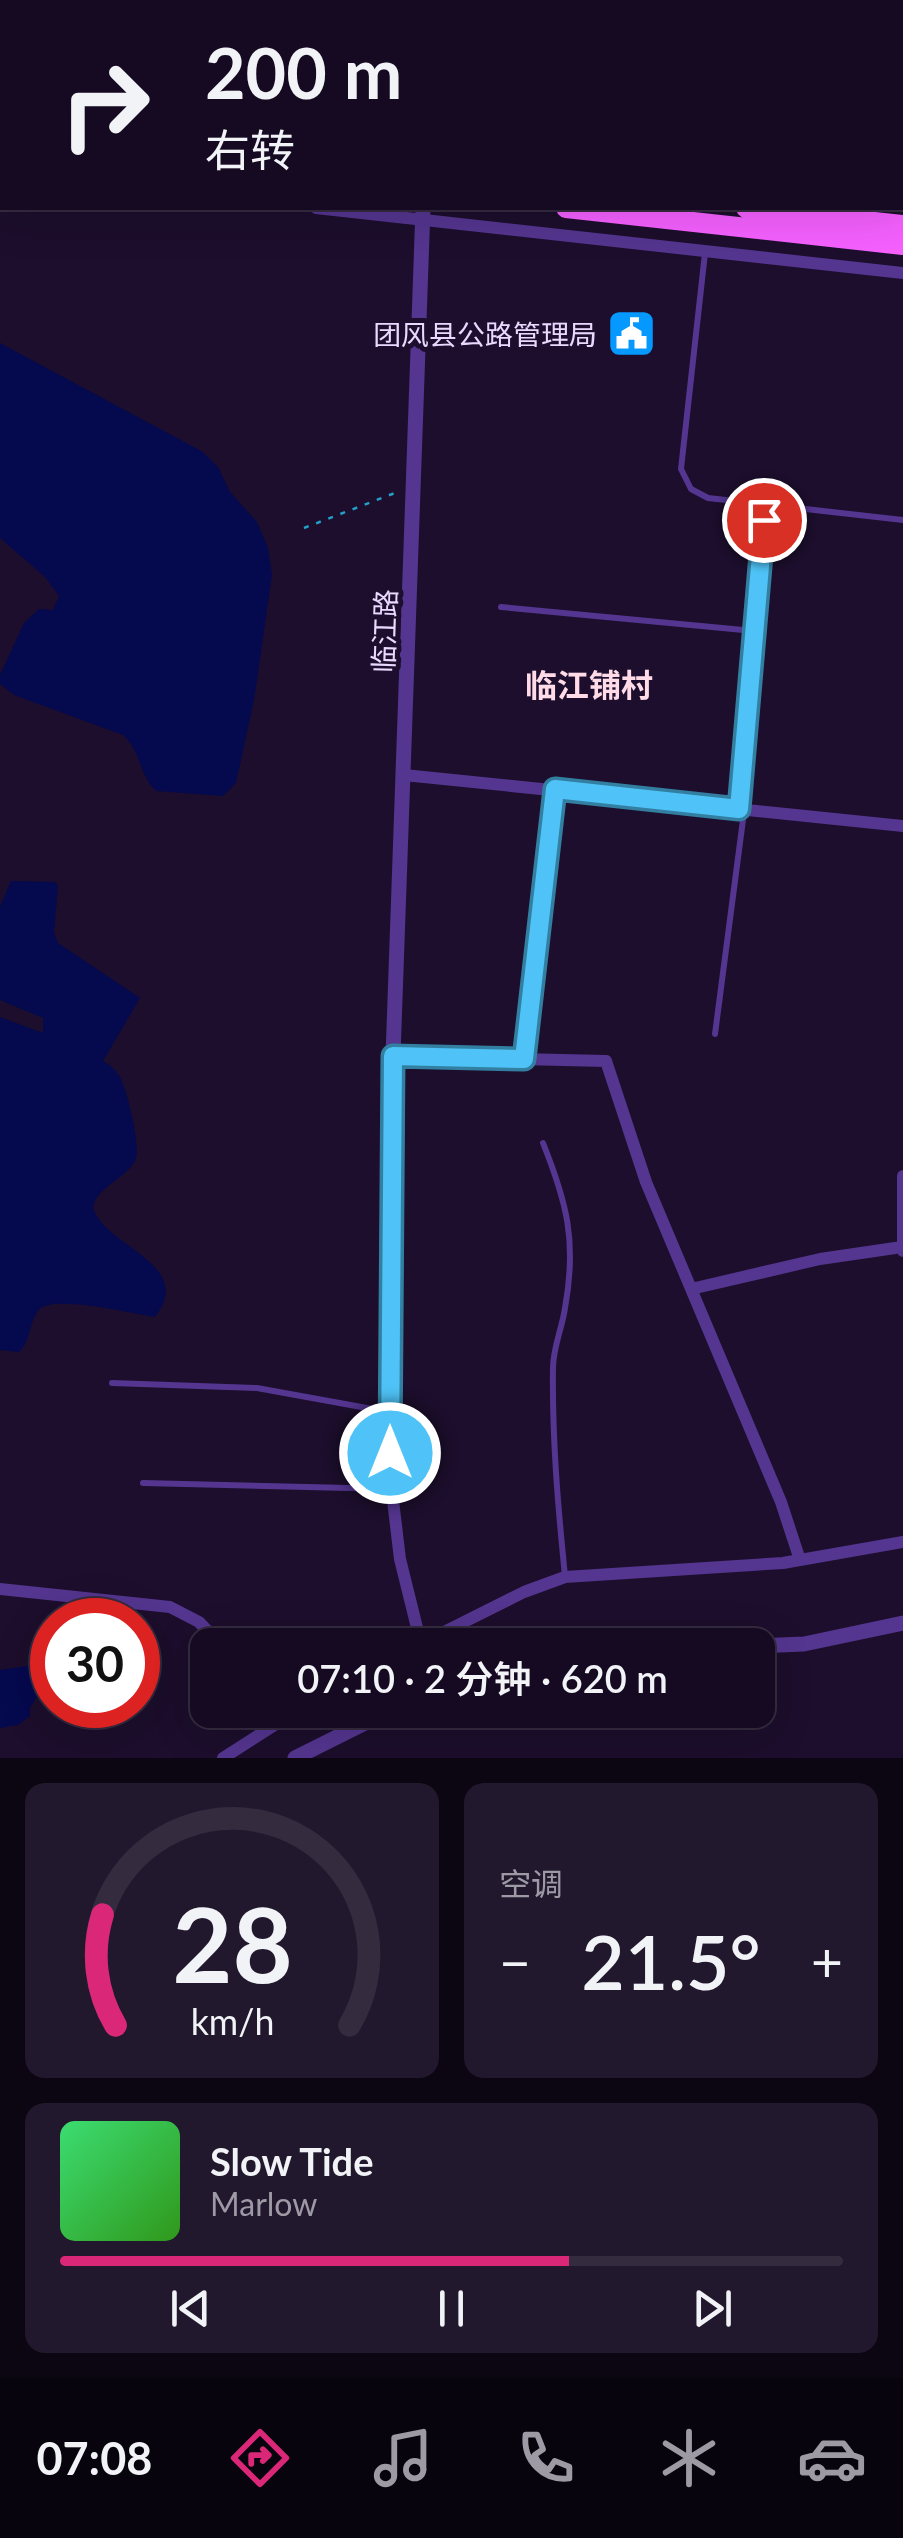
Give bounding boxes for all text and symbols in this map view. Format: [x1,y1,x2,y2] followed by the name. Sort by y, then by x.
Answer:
[205,30,402,114] text: 200 m
[40,40,170,170] icon: right
[205,123,295,177] text: 右转
[606,308,658,360] public building icon: 团风县公路管理局
[373,317,597,351] place label: 团风县公路管理局
[722,478,807,563] pin
[737,493,792,548] icon: arrive
[366,588,402,674] street label: 临江路
[525,665,653,704] district label: 临江铺村
[338,1401,442,1505] position arrow
[30,1598,160,1728] speed limit sign: 30
[297,1655,668,1701] text: 07:10 · 2 分钟 · 620 m
[499,1864,563,1903] text: 空调
[172,1880,292,2005] text: 28
[581,1916,761,2006] text: 21.5°
[499,1928,531,1994] text: −
[811,1928,843,1994] text: +
[190,2000,274,2043] text: km/h
[210,2138,373,2184] text: Slow Tide
[210,2184,317,2223] text: Marlow
[163,2281,218,2336] icon: previous
[424,2281,479,2336] icon: pause
[685,2281,740,2336] icon: next
[225,2423,295,2493] icon: directions
[368,2423,438,2493] icon: music
[511,2423,581,2493] icon: phone
[654,2423,724,2493] icon: climate
[797,2423,867,2493] icon: car
[36,2431,152,2485] text: 07:08

